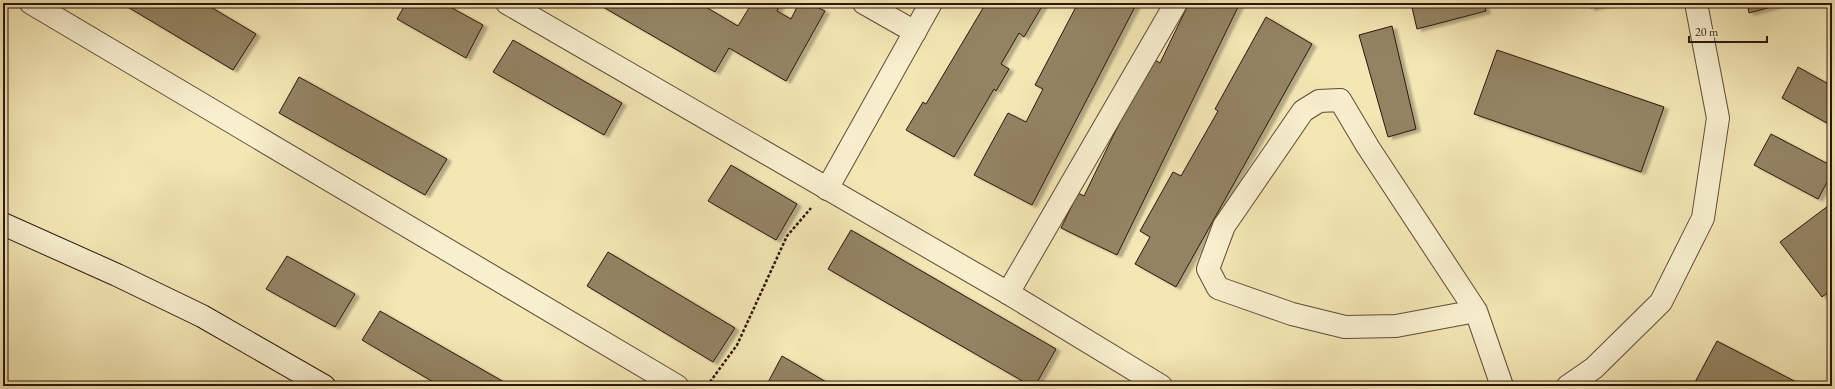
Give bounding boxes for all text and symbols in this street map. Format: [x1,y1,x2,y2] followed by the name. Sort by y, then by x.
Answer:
[1689,18,1767,44] scale bar
[1695,24,1719,40] text: 20 m

